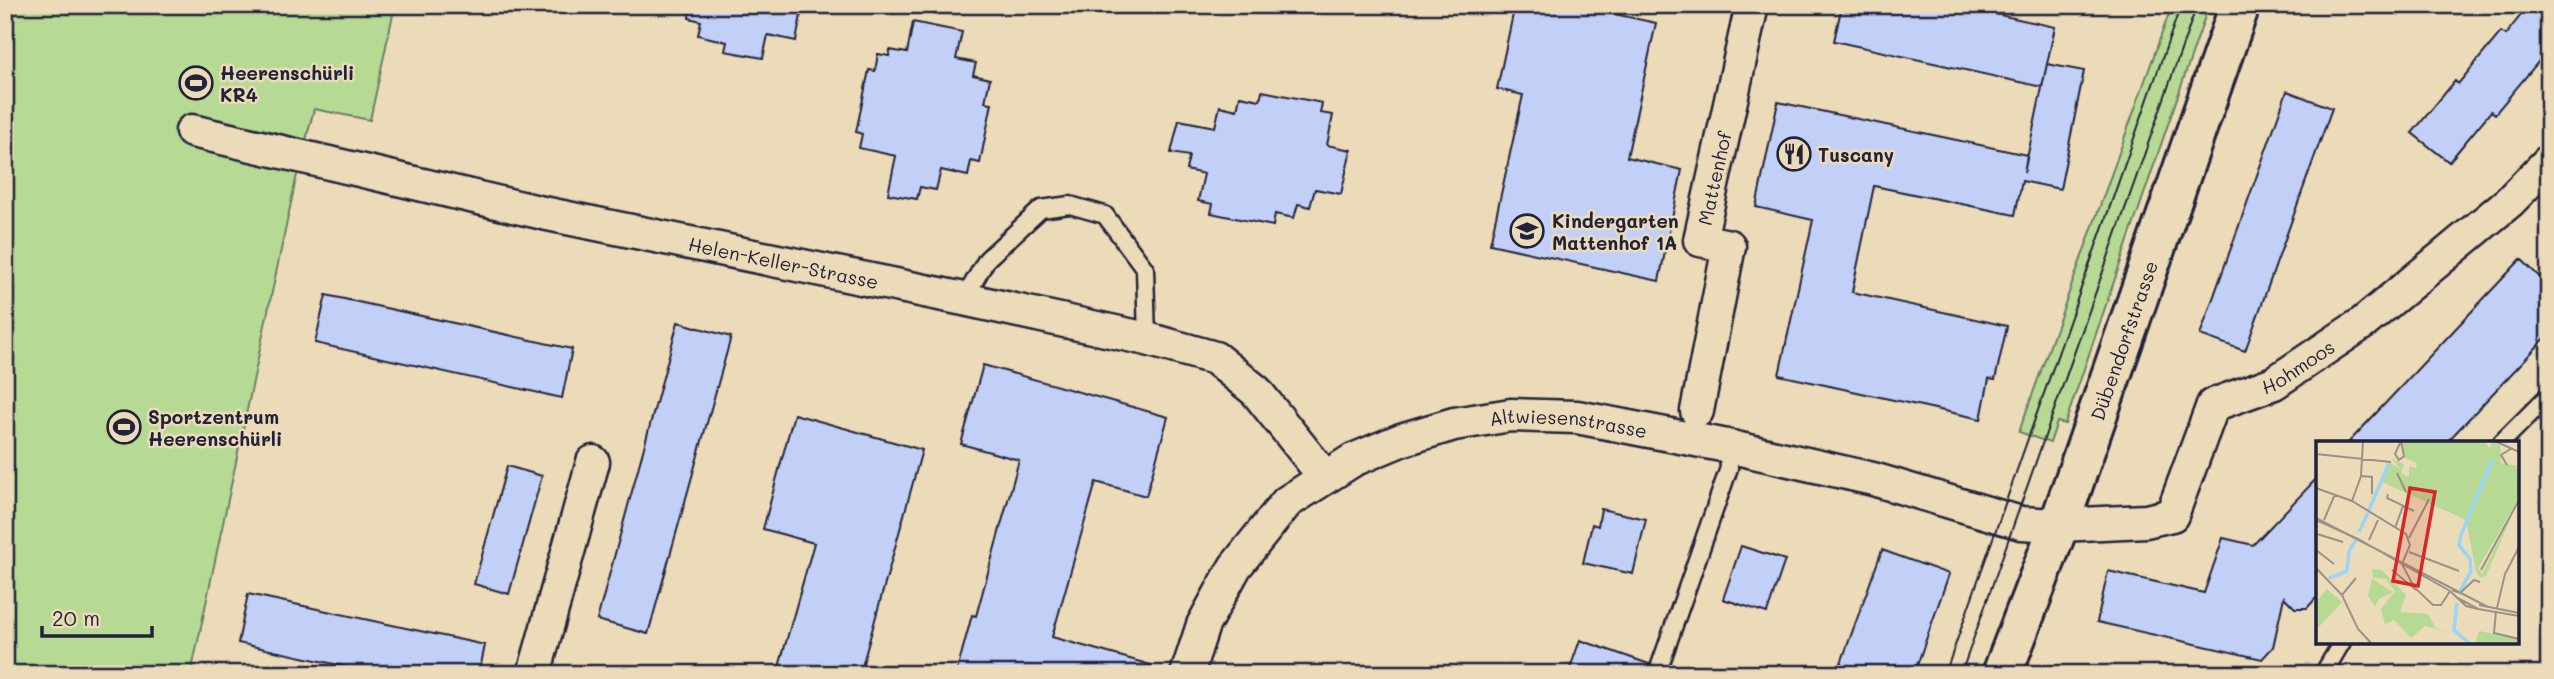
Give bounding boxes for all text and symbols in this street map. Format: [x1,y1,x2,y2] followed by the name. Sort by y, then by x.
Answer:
[220,60,354,107] place label: Heerenschürli KR4
[177,64,215,102] sports icon: Heerenschürli KR4
[1691,128,1736,227] street label: Mattenhof
[1775,135,1813,173] restaurant icon: Tuscany
[1818,142,1894,167] place label: Tuscany
[1552,208,1679,255] place label: Kindergarten Mattenhof 1A
[1508,212,1546,250] school or university icon: Kindergarten Mattenhof 1A
[686,231,881,294] street label: Helen-Keller-Strasse
[2084,257,2163,424] street label: Dübendorfstrasse
[2258,334,2339,399] street label: Hohmoos
[1487,402,1649,443] street label: Altwiesenstrasse
[148,404,282,451] place label: Sportzentrum Heerenschürli
[105,408,143,446] sports icon: Sportzentrum Heerenschürli
[2316,441,2519,644] inset map
[42,595,152,639] scale bar
[52,604,100,631] text: 20 m

